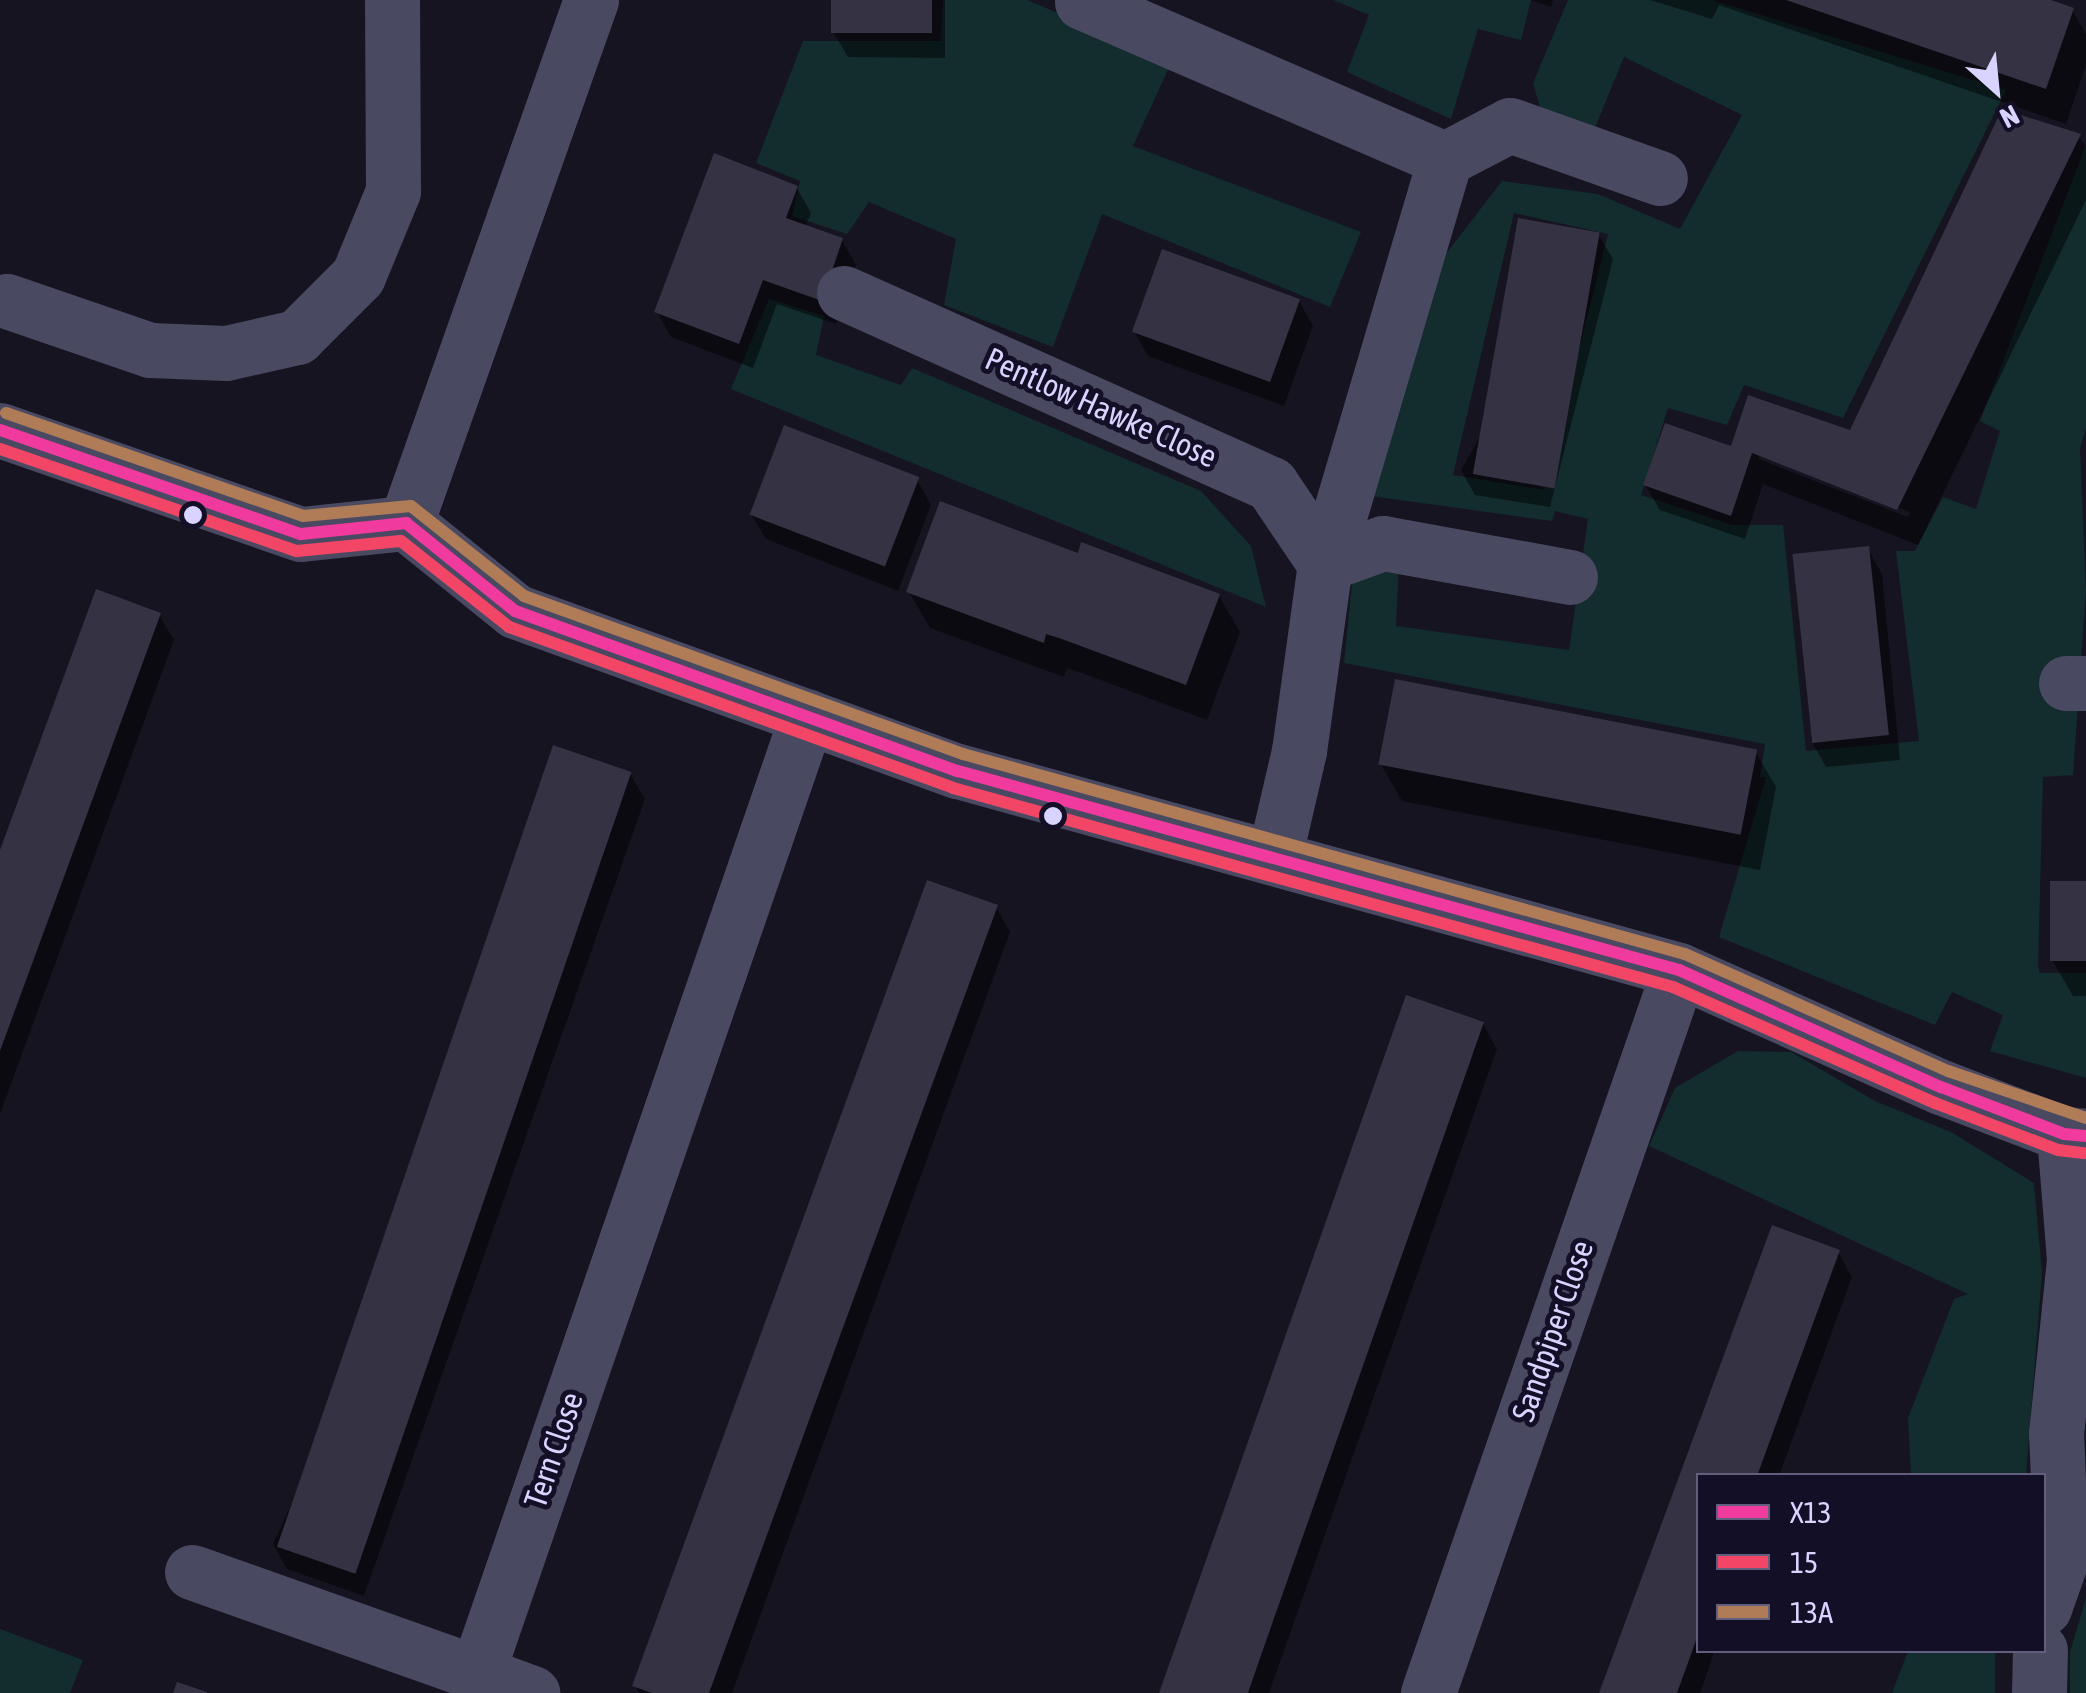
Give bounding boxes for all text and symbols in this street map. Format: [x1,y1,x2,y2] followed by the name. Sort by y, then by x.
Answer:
[1946,40,2046,140] north arrow
[1995,99,2024,135] text: N
[979,340,1223,476] street label: Pentlow Hawke Close
[183,505,203,525] unlabelled marker
[1043,806,1063,826] unlabelled marker
[1504,1236,1602,1426] street label: Sandpiper Close
[516,1387,592,1513] street label: Tern Close
[1696,1473,2046,1653] legend
[1790,1495,1832,1529] text: X13
[1790,1545,1818,1579] text: 15
[1790,1595,1833,1629] text: 13A

